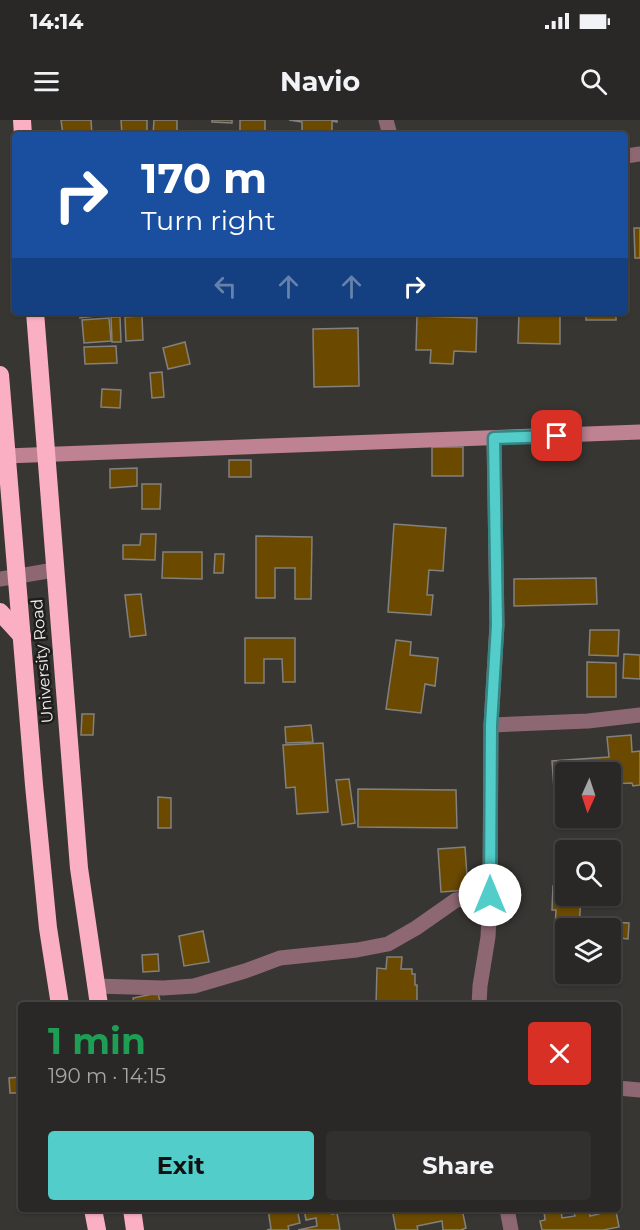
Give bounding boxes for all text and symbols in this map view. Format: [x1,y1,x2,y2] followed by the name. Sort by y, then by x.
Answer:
[30,8,84,35] text: 14:14
[30,65,63,98] icon: menu
[280,65,360,98] text: Navio
[577,65,610,98] icon: search
[141,152,267,204] text: 170 m
[42,156,120,234] icon: right
[141,204,276,237] text: Turn right
[209,270,242,303] icon: left
[272,270,305,303] icon: ahead
[335,270,368,303] icon: ahead
[398,270,431,303] icon: right
[531,410,582,461] pin
[540,419,573,452] icon: arrive
[27,598,57,724] street label: University Road
[555,762,621,828] north arrow
[555,762,621,984] map controls
[555,840,621,906] button: search
[458,863,522,927] position arrow
[555,918,621,984] button: layers
[48,1019,146,1063] text: 1 min
[528,1022,591,1085] button: close
[48,1064,166,1088] text: 190 m · 14:15
[48,1131,314,1200] button: Exit
[326,1131,591,1200] button: Share

